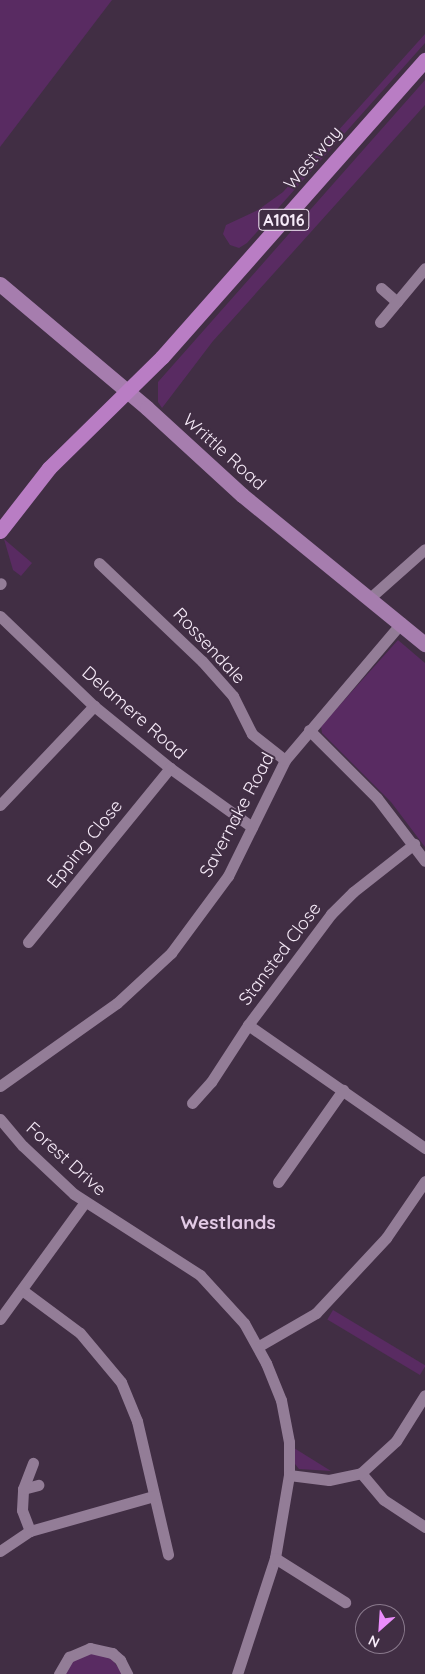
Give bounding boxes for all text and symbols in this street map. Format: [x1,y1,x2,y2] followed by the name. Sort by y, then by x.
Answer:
[279,122,347,194] street label: Westway
[258,206,310,234] road number: A1016
[178,409,270,495] street label: Writtle Road
[168,603,250,689] street label: Rossendale
[77,662,191,764] street label: Delamere Road
[195,749,279,881] street label: Savernake Road
[43,795,127,893] street label: Epping Close
[234,898,326,1010] street label: Stansted Close
[22,1117,110,1201] street label: Forest Drive
[180,1212,276,1234] district label: Westlands
[355,1604,405,1654] north arrow
[365,1631,382,1652] text: N

